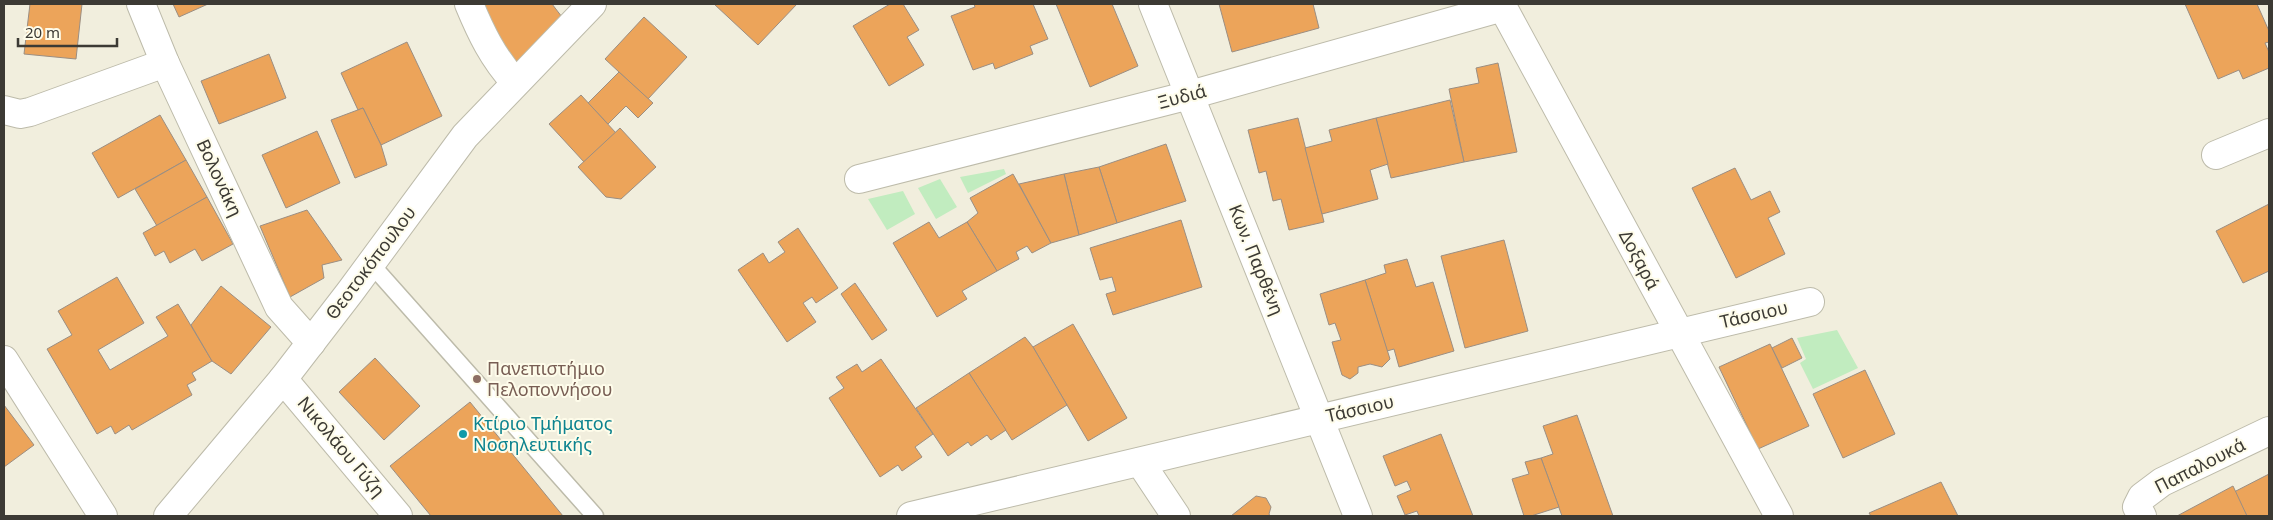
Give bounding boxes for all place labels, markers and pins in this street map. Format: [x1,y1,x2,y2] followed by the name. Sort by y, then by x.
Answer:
[487,356,612,401] place label: Πανεπιστήμιο Πελοποννήσου
[471,373,483,385] marker: Πανεπιστήμιο Πελοποννήσου
[473,411,613,456] place label: Κτίριο Τμήματος Νοσηλευτικής
[457,428,469,440] marker: Κτίριο Τμήματος Νοσηλευτικής

